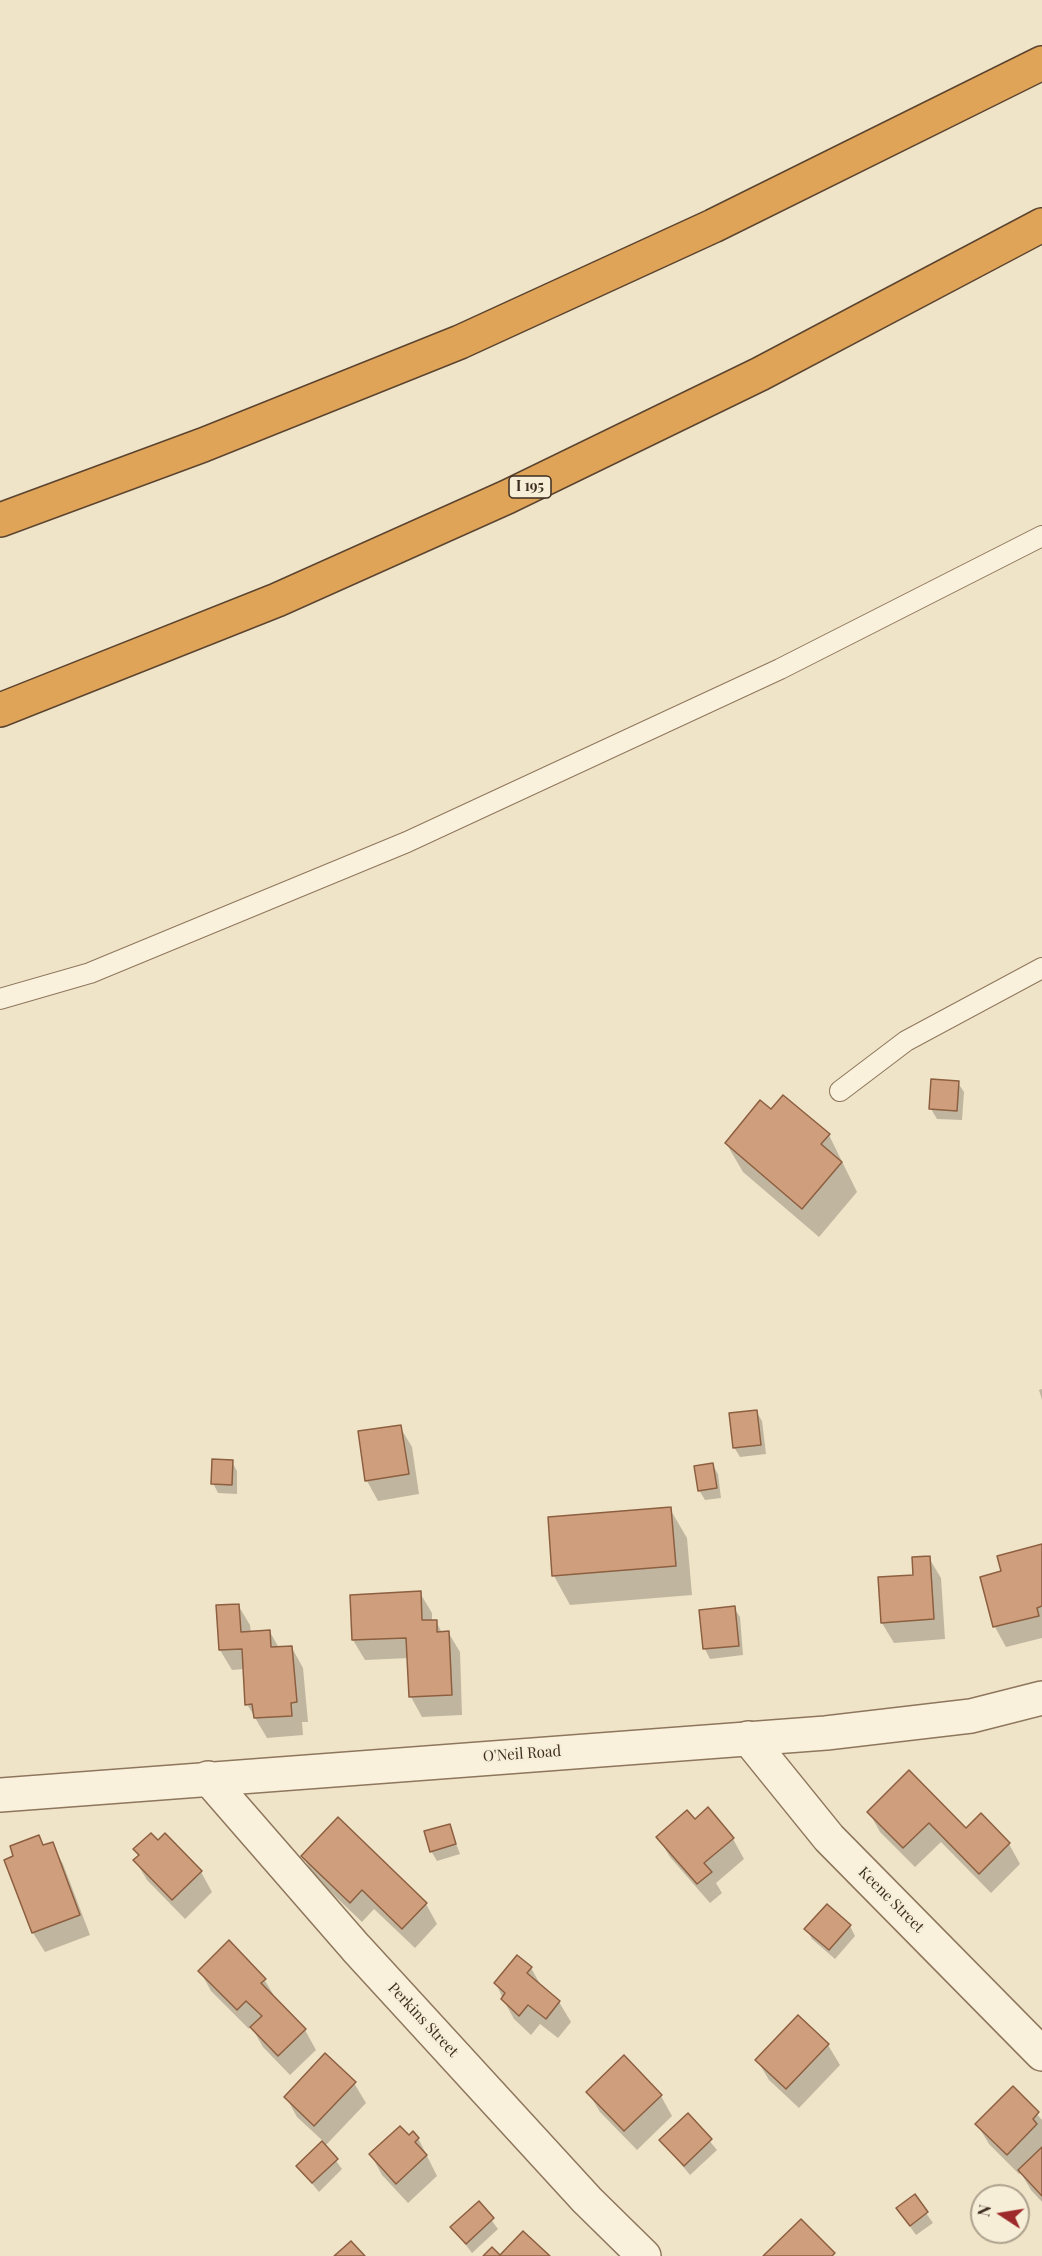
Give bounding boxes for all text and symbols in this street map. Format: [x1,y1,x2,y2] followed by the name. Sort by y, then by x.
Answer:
[509,476,551,498] road number: I 195
[482,1742,562,1766] street label: O'Neil Road
[854,1863,928,1937] street label: Keene Street
[384,1979,462,2061] street label: Perkins Street
[970,2184,1030,2244] north arrow
[972,2203,995,2218] text: N

